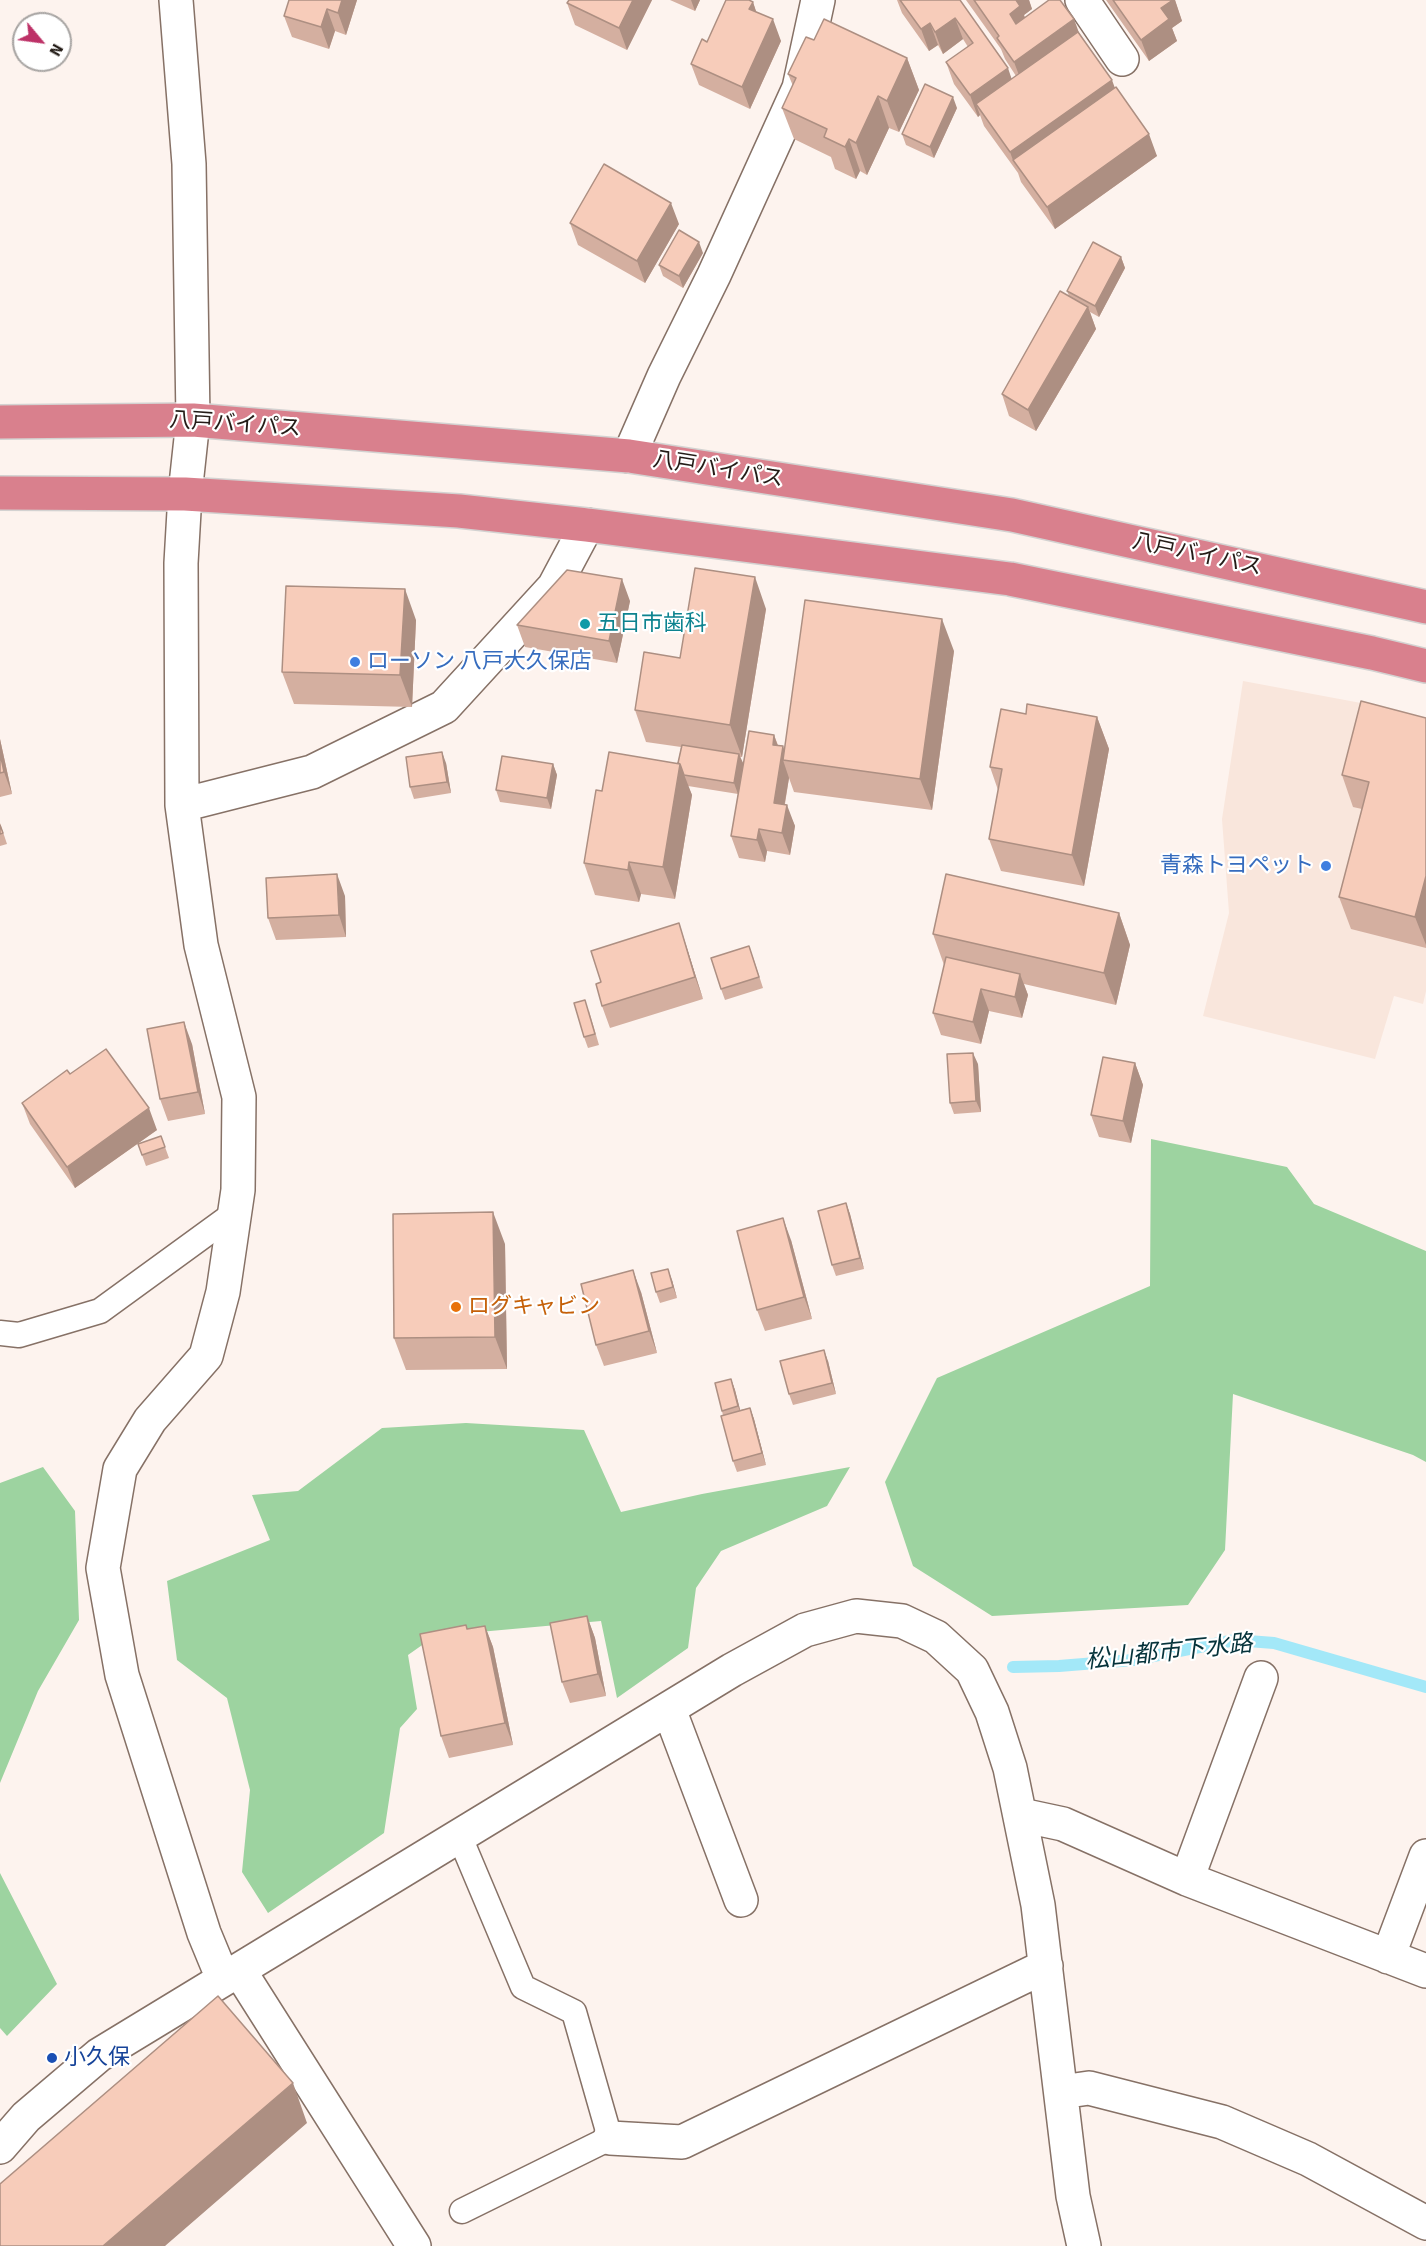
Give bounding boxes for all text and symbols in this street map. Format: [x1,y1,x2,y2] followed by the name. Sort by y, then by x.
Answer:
[12,12,72,72] north arrow
[45,40,67,59] text: N
[168,407,302,443] street label: 八戸バイパス
[651,447,785,493] street label: 八戸バイパス
[1130,528,1264,582] street label: 八戸バイパス
[597,611,707,637] place label: 五日市歯科
[578,617,592,631] marker: 五日市歯科
[367,649,592,675] place label: ローソン 八戸大久保店
[348,655,362,669] marker: ローソン 八戸大久保店
[1160,853,1314,879] place label: 青森トヨペット
[1319,859,1333,873] marker: 青森トヨペット
[468,1294,600,1320] place label: ログキャビン
[449,1300,463,1314] marker: ログキャビン
[1084,1630,1254,1676] water label: 松山都市下水路
[64,2045,130,2071] place label: 小久保
[45,2051,59,2065] marker: 小久保

